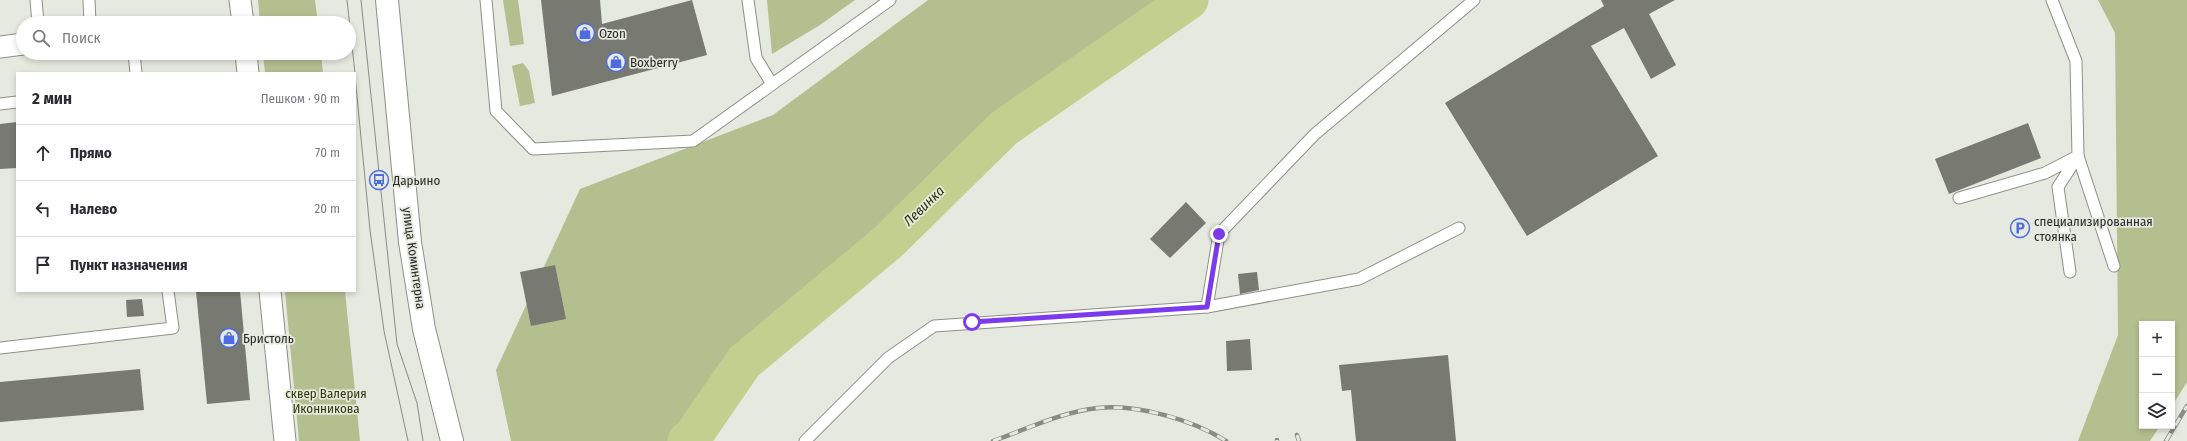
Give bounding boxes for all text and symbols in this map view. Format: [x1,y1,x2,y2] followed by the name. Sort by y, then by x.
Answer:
[16,16,356,60] search box
[574,22,596,44] shop icon: Ozon
[599,26,626,41] place label: Ozon
[30,27,52,49] icon: search
[62,29,100,47] text: Поиск
[605,51,627,73] shop icon: Boxberry
[630,55,678,70] place label: Boxberry
[32,88,72,109] text: 2 мин
[261,91,340,106] text: Пешком · 90 m
[32,142,54,164] icon: ahead
[70,144,112,162] text: Прямо
[315,145,340,160] text: 70 m
[368,169,390,191] bus stop icon: Дарьино
[392,173,440,188] place label: Дарьино
[899,182,948,230] water label: Левинка
[32,198,54,220] icon: left
[70,200,117,218] text: Налево
[314,201,340,216] text: 20 m
[399,206,429,310] street label: улица Коминтерна
[2034,214,2153,244] place label: специализированная стоянка
[2009,217,2031,239] parking icon: специализированная стоянка
[1210,225,1228,243] route end
[32,254,54,276] icon: arrive
[70,256,188,274] text: Пункт назначения
[963,313,981,331] route start
[2139,321,2175,429] map controls
[2139,321,2175,357] button: +
[218,327,240,349] shop icon: Бристоль
[243,331,294,346] place label: Бристоль
[2139,357,2175,393] button: −
[285,386,367,416] park label: сквер Валерия Иконникова
[2139,393,2175,429] button: layers

